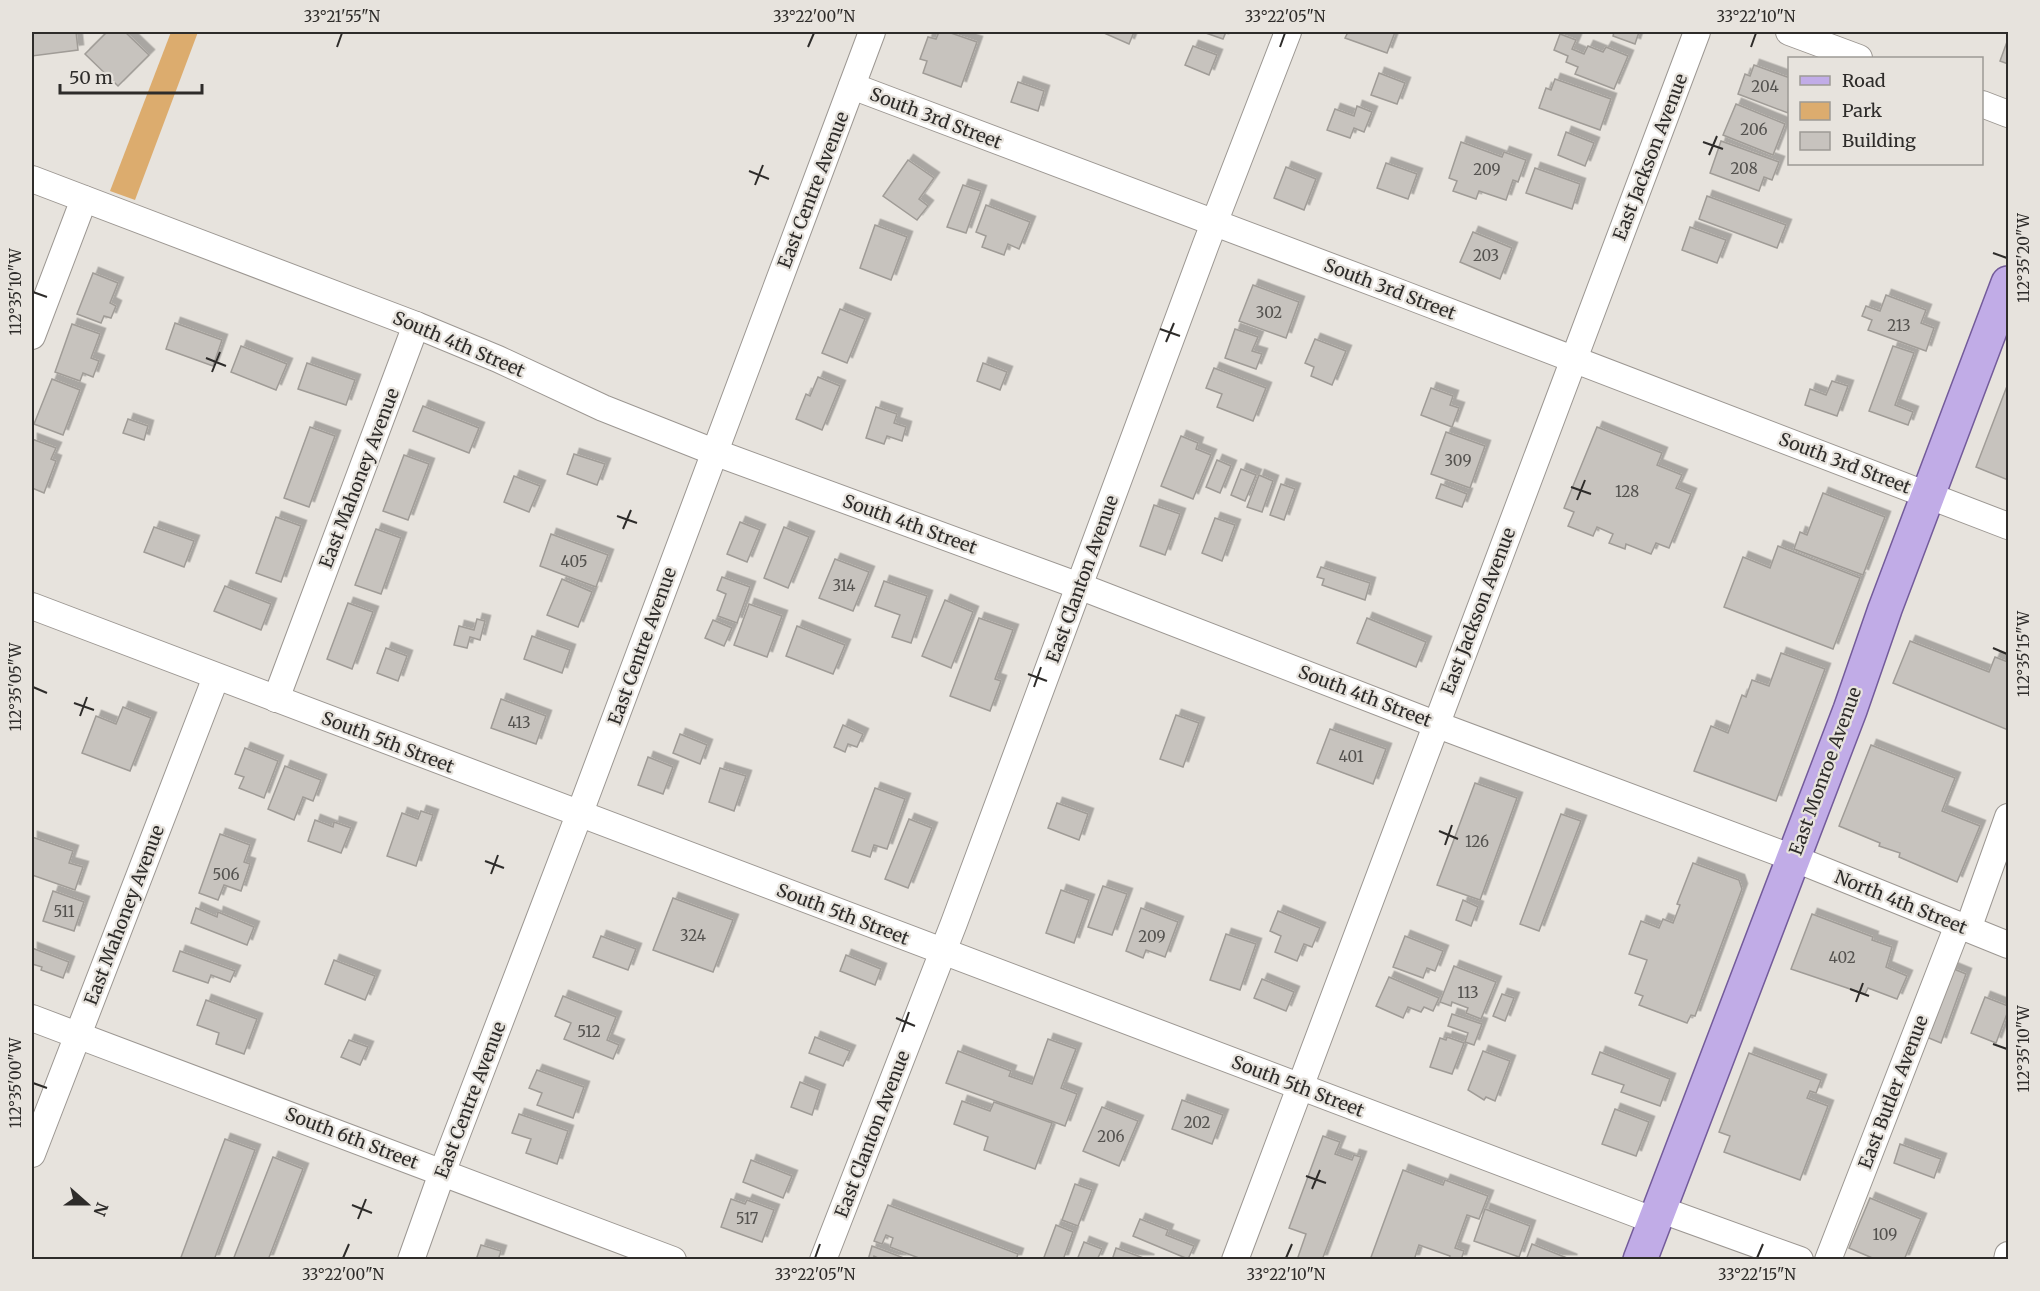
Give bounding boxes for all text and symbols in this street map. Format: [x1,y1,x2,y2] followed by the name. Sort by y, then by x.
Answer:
[304,7,381,26] text: 33°21'55"N
[773,7,856,26] text: 33°22'00"N
[1245,7,1326,26] text: 33°22'05"N
[1717,7,1796,26] text: 33°22'10"N
[60,57,202,95] scale bar
[1788,57,1983,165] legend
[69,66,113,89] text: 50 m
[1842,69,1886,92] text: Road
[1608,70,1692,244] street label: East Jackson Avenue
[1751,77,1779,96] house number: 204
[867,82,1005,154] street label: South 3rd Street
[1842,99,1883,122] text: Park
[773,108,853,272] street label: East Centre Avenue
[1740,120,1768,139] house number: 206
[1842,129,1916,152] text: Building
[1730,159,1758,178] house number: 208
[1473,160,1501,179] house number: 209
[2014,212,2033,303] text: 112°35'20"W
[1473,246,1499,265] house number: 203
[6,247,25,336] text: 112°35'10"W
[1321,253,1459,325] street label: South 3rd Street
[1256,303,1282,322] house number: 302
[390,306,528,382] street label: South 4th Street
[1887,316,1911,335] house number: 213
[314,385,404,571] street label: East Mahoney Avenue
[1776,427,1914,499] street label: South 3rd Street
[1444,451,1472,470] house number: 309
[1615,482,1639,501] house number: 128
[840,489,980,559] street label: South 4th Street
[1041,492,1123,666] street label: East Clanton Avenue
[1436,524,1520,698] street label: East Jackson Avenue
[560,552,588,571] house number: 405
[603,564,681,728] street label: East Centre Avenue
[832,576,856,595] house number: 314
[2014,610,2033,697] text: 112°35'15"W
[6,642,25,731] text: 112°35'05"W
[1295,660,1435,732] street label: South 4th Street
[1784,684,1866,858] street label: East Monroe Avenue
[318,706,458,778] street label: South 5th Street
[507,713,531,732] house number: 413
[1339,747,1364,766] house number: 401
[79,822,169,1008] street label: East Mahoney Avenue
[1465,832,1489,851] house number: 126
[212,865,240,884] house number: 506
[1831,865,1971,939] street label: North 4th Street
[773,878,913,950] street label: South 5th Street
[53,902,75,921] house number: 511
[680,926,706,945] house number: 324
[1138,927,1166,946] house number: 209
[1828,948,1856,967] house number: 402
[1457,983,1479,1002] house number: 113
[2014,1004,2033,1093] text: 112°35'10"W
[1853,1012,1933,1172] street label: East Butler Avenue
[430,1018,510,1182] street label: East Centre Avenue
[577,1022,601,1041] house number: 512
[6,1037,25,1128] text: 112°35'00"W
[830,1047,914,1221] street label: East Clanton Avenue
[1228,1050,1368,1122] street label: South 5th Street
[282,1102,422,1174] street label: South 6th Street
[1184,1113,1210,1132] house number: 202
[1097,1127,1125,1146] house number: 206
[57,1174,117,1234] north arrow
[89,1200,113,1219] text: N
[736,1209,759,1228] house number: 517
[1873,1225,1897,1244] house number: 109
[302,1265,385,1284] text: 33°22'00"N
[775,1265,856,1284] text: 33°22'05"N
[1247,1265,1326,1284] text: 33°22'10"N
[1718,1265,1796,1284] text: 33°22'15"N

